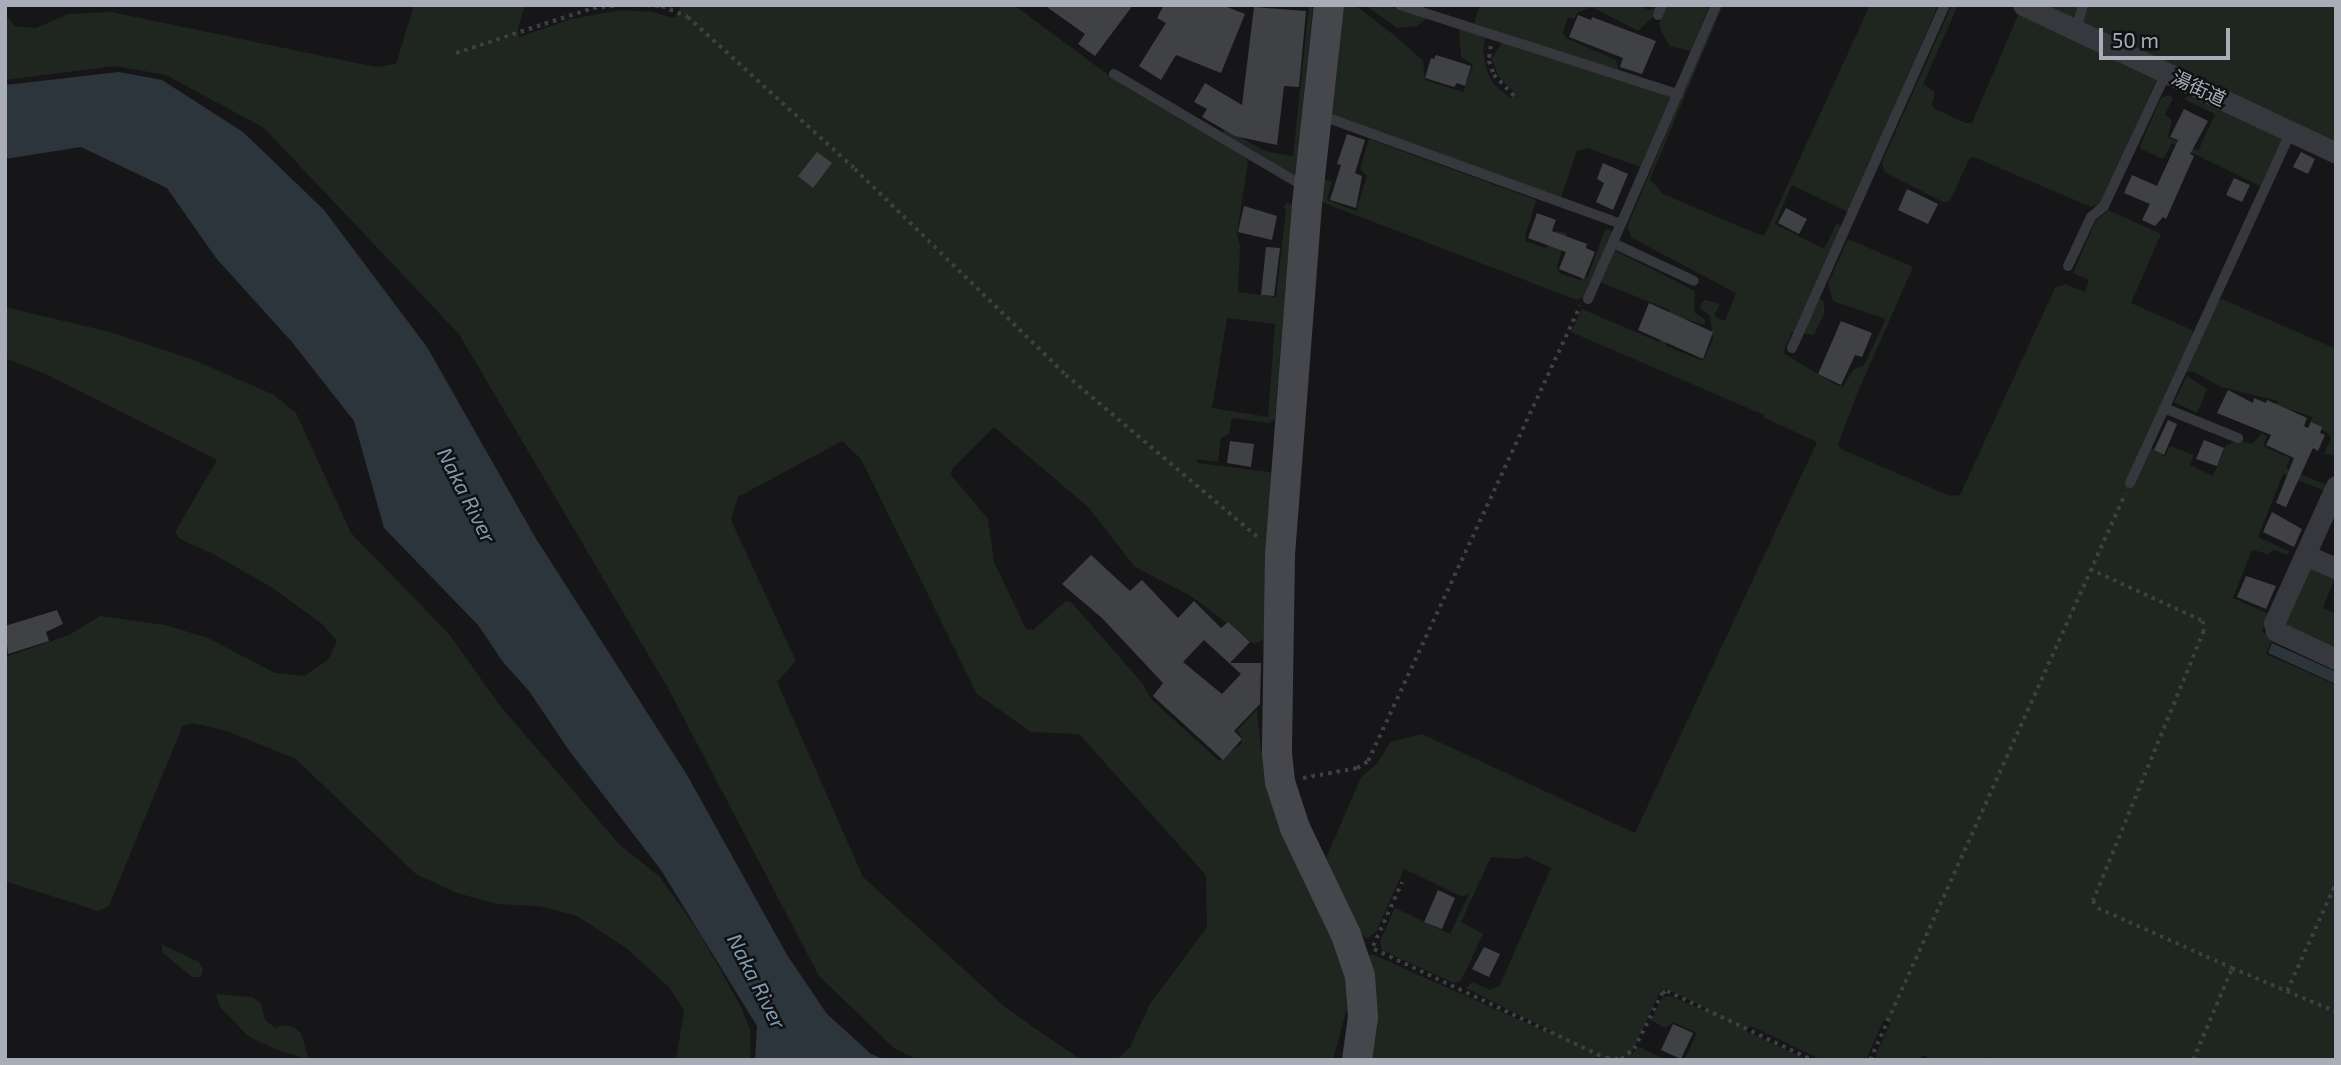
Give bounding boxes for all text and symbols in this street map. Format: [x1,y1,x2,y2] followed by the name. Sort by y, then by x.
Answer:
[2103,14,2234,58] scale bar
[2112,27,2159,52] text: 50 m
[2168,66,2230,110] street label: 湯街道
[432,443,502,547] water label: Naka River
[722,929,792,1033] water label: Naka River

